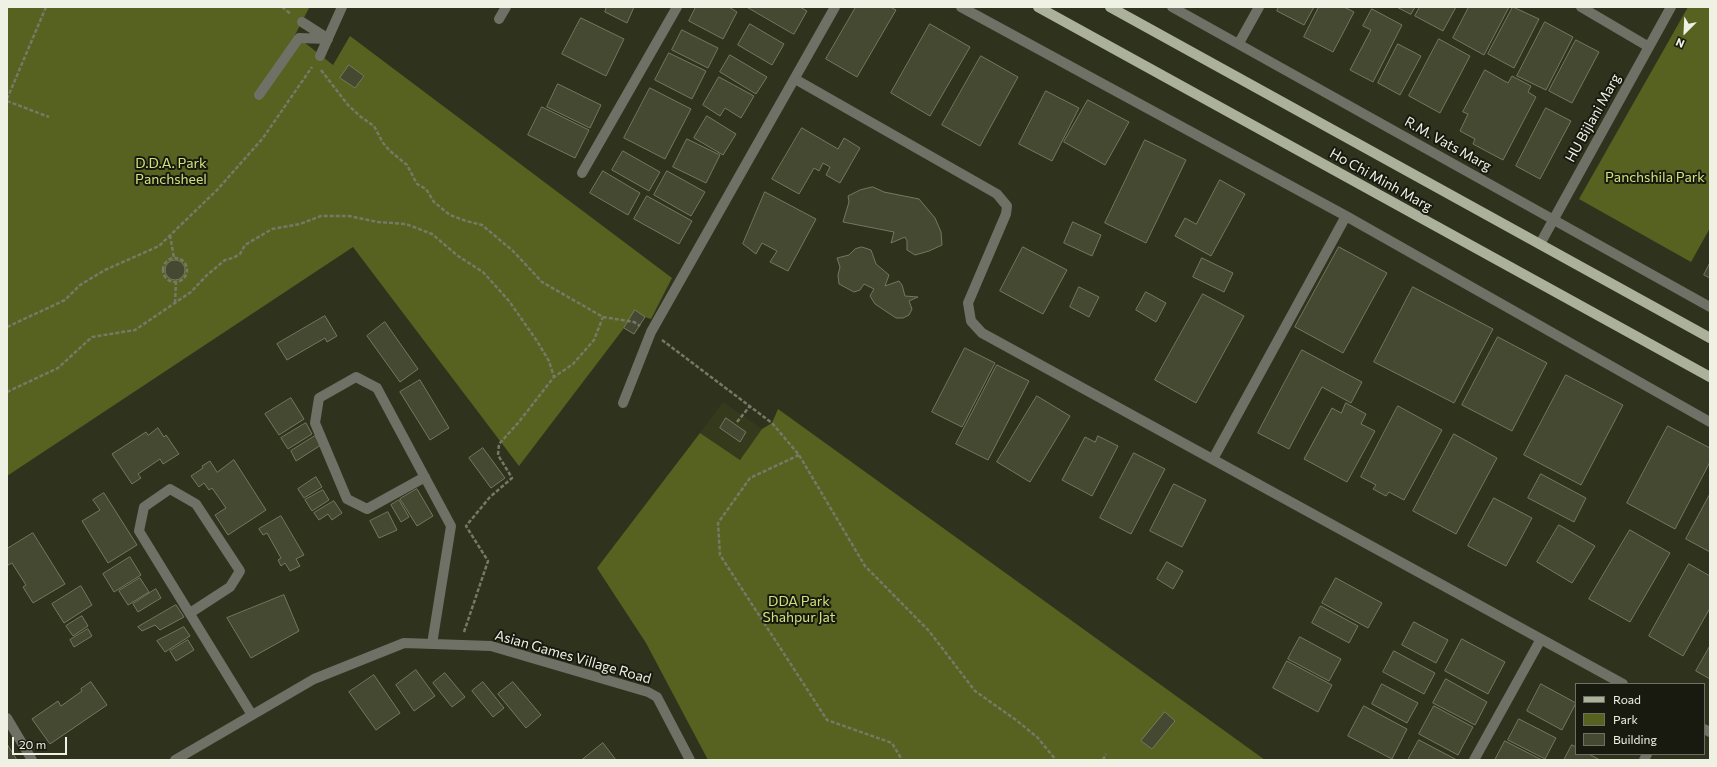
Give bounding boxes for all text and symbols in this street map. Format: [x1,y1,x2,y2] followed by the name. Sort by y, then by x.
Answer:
[1665,12,1705,52] north arrow
[1674,36,1686,51] text: N
[1562,71,1624,165] street label: HU Bijlani Marg
[1402,113,1494,175] street label: R.M. Vats Marg
[1327,145,1435,215] street label: Ho Chi Minh Marg
[135,155,207,188] park label: D.D.A. Park Panchsheel
[1605,169,1705,185] park label: Panchshila Park
[762,593,836,626] park label: DDA Park Shahpur Jat
[493,627,653,687] street label: Asian Games Village Road
[1575,683,1705,755] legend
[1613,692,1641,706] text: Road
[1613,712,1638,726] text: Park
[14,729,69,755] scale bar
[1613,732,1657,746] text: Building
[19,737,46,751] text: 20 m

